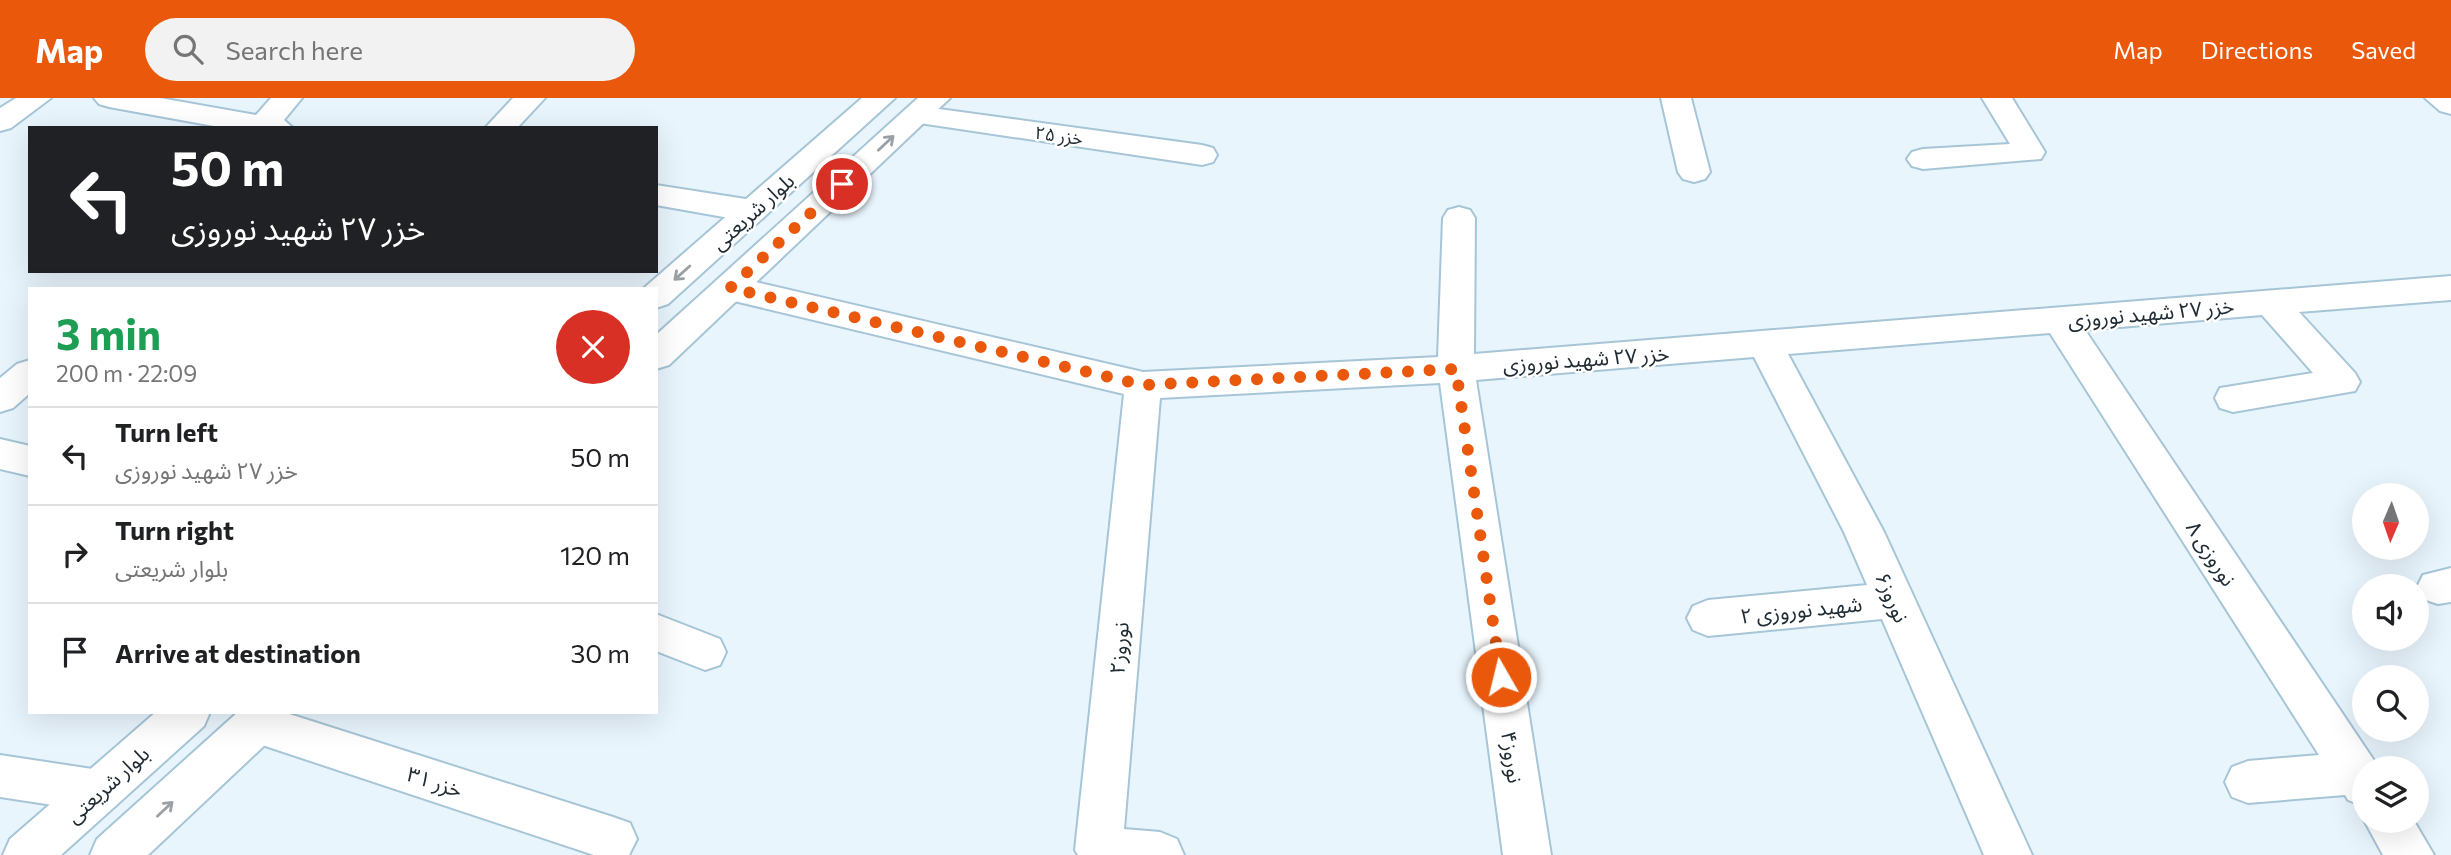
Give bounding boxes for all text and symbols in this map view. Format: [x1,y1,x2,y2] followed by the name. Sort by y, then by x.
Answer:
[145,18,635,81] search box
[35,29,103,70] text: Map
[169,30,207,68] icon: search
[225,34,363,65] text: Search here
[2113,35,2163,64] text: Map
[2201,35,2313,64] text: Directions
[2351,35,2416,64] text: Saved
[1033,121,1084,150] street label: خزر ۲۵
[877,135,895,151] one-way arrow
[171,136,284,196] text: 50 m
[56,154,147,245] icon: left
[812,154,872,214] pin
[823,165,861,203] icon: arrive
[705,167,799,256] street label: بلوار شریعتی
[171,207,425,247] text: خزر ۲۷ شهید نوروزی
[674,265,691,282] one-way arrow
[2067,292,2235,333] street label: خزر ۲۷ شهید نوروزی
[56,307,161,359] text: 3 min
[556,310,630,384] button: close
[1502,340,1670,377] street label: خزر ۲۷ شهید نوروزی
[56,359,197,387] text: 200 m · 22:09
[115,416,218,447] text: Turn left
[56,437,94,475] icon: left
[570,441,630,472] text: 50 m
[115,456,298,484] text: خزر ۲۷ شهید نوروزی
[2352,483,2429,560] north arrow
[2352,483,2429,833] map controls
[115,514,234,545] text: Turn right
[2181,516,2242,591] street label: نوروزی ۸
[56,535,94,573] icon: right
[560,539,630,570] text: 120 m
[115,554,228,582] text: بلوار شریعتی
[1870,568,1915,626] street label: نوروز۶
[2352,574,2429,651] button: sound
[1739,590,1863,629] street label: شهید نوروزی ۲
[1103,621,1134,675] street label: نوروز۲
[56,633,94,671] icon: arrive
[115,637,361,668] text: Arrive at destination
[571,637,630,668] text: 30 m
[1464,640,1538,714] position arrow
[2352,665,2429,742] button: search
[1496,729,1529,785] street label: نوروز۴
[60,740,154,829] street label: بلوار شریعتی
[2352,756,2429,833] button: layers
[404,760,466,803] street label: خزر ۳۱
[156,800,173,817] one-way arrow

